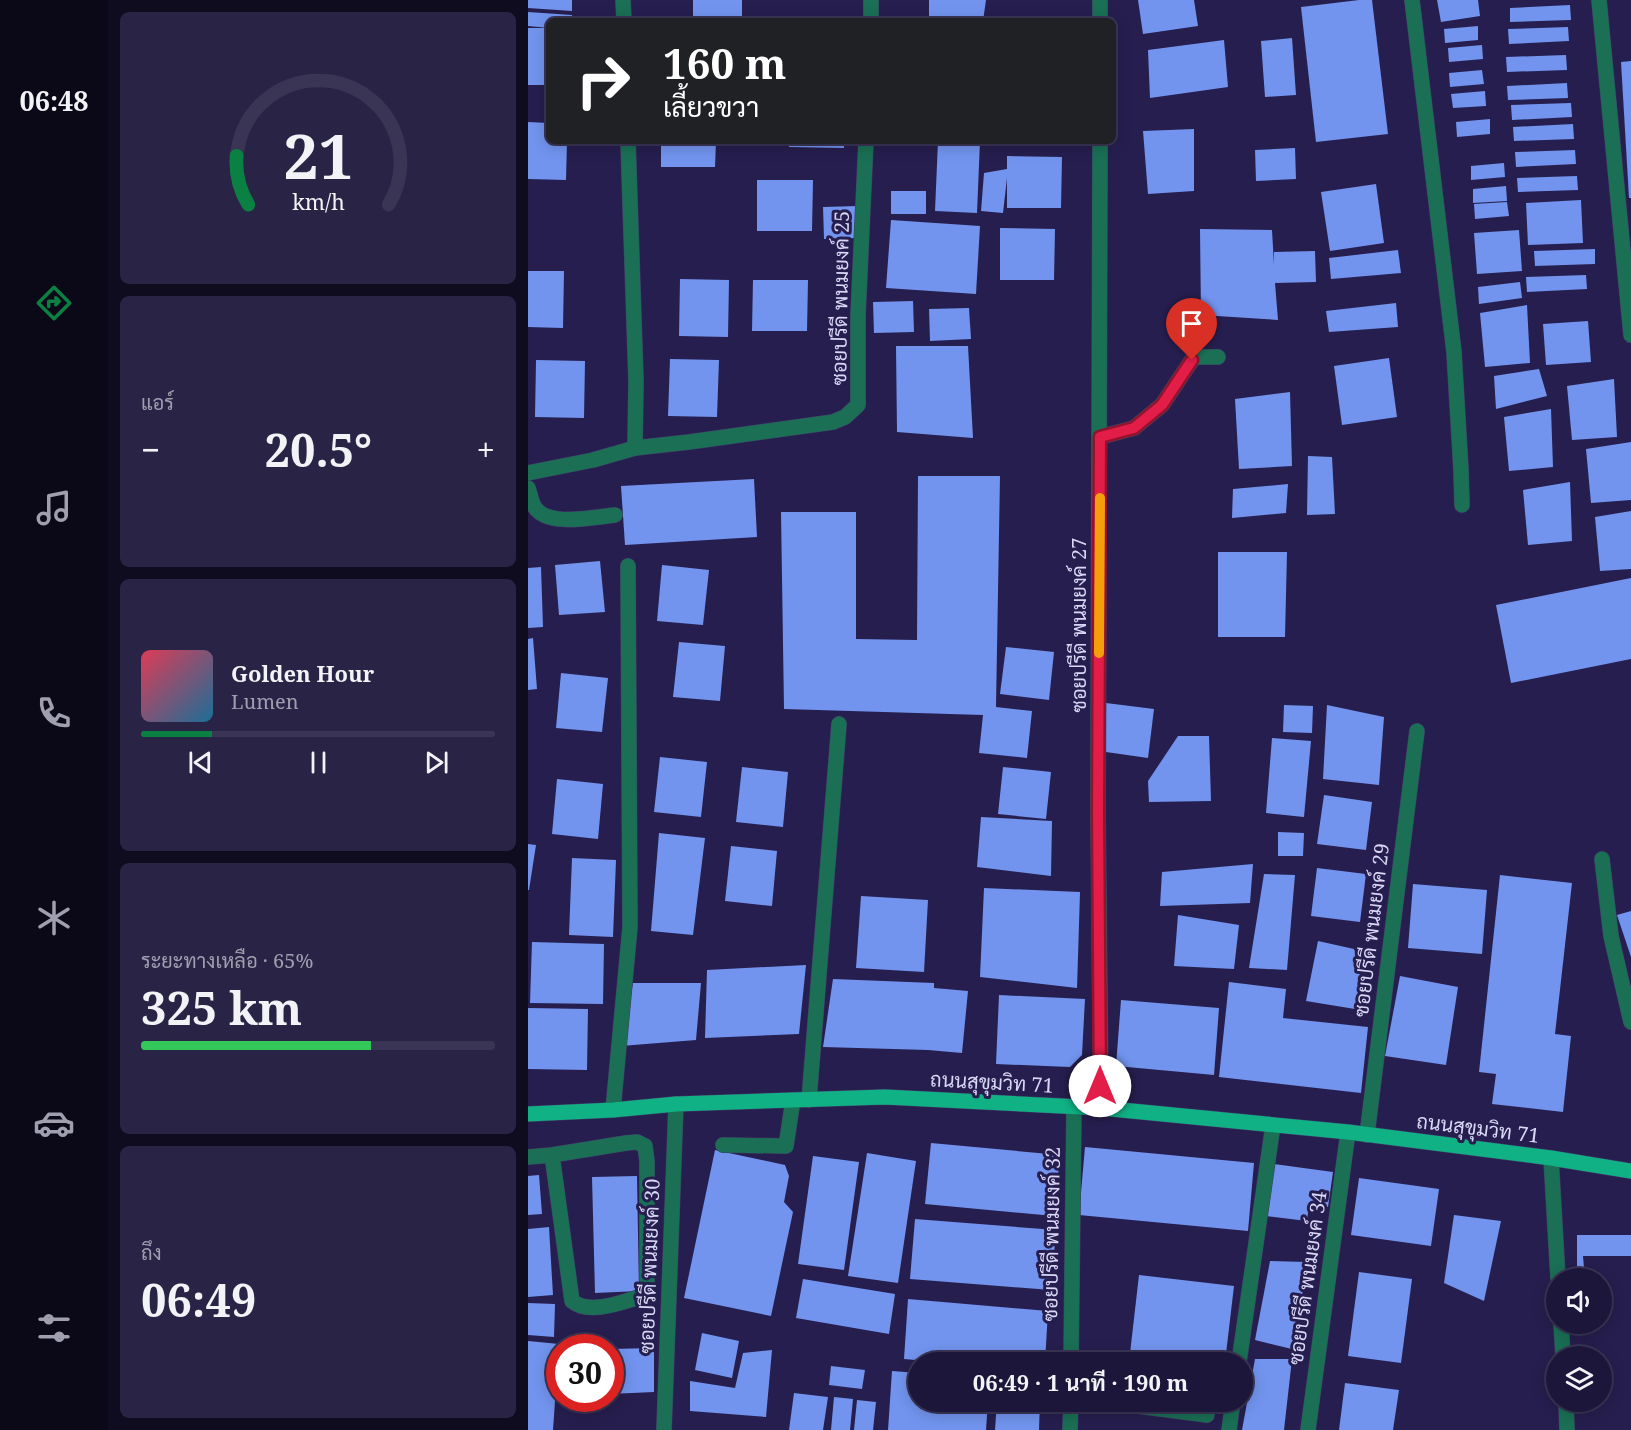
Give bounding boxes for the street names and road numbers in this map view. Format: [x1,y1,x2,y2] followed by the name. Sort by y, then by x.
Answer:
[825,210,855,386] street label: ซอยปรีดี พนมยงค์ 25
[1065,538,1092,712] street label: ซอยปรีดี พนมยงค์ 27
[1347,842,1395,1018] street label: ซอยปรีดี พนมยงค์ 29
[929,1065,1055,1100] street label: ถนนสุขุมวิท 71
[1415,1107,1541,1150] street label: ถนนสุขุมวิท 71
[1036,1146,1066,1322] street label: ซอยปรีดี พนมยงค์ 32
[632,1178,666,1354] street label: ซอยปรีดี พนมยงค์ 30
[1281,1190,1333,1366] street label: ซอยปรีดี พนมยงค์ 34

